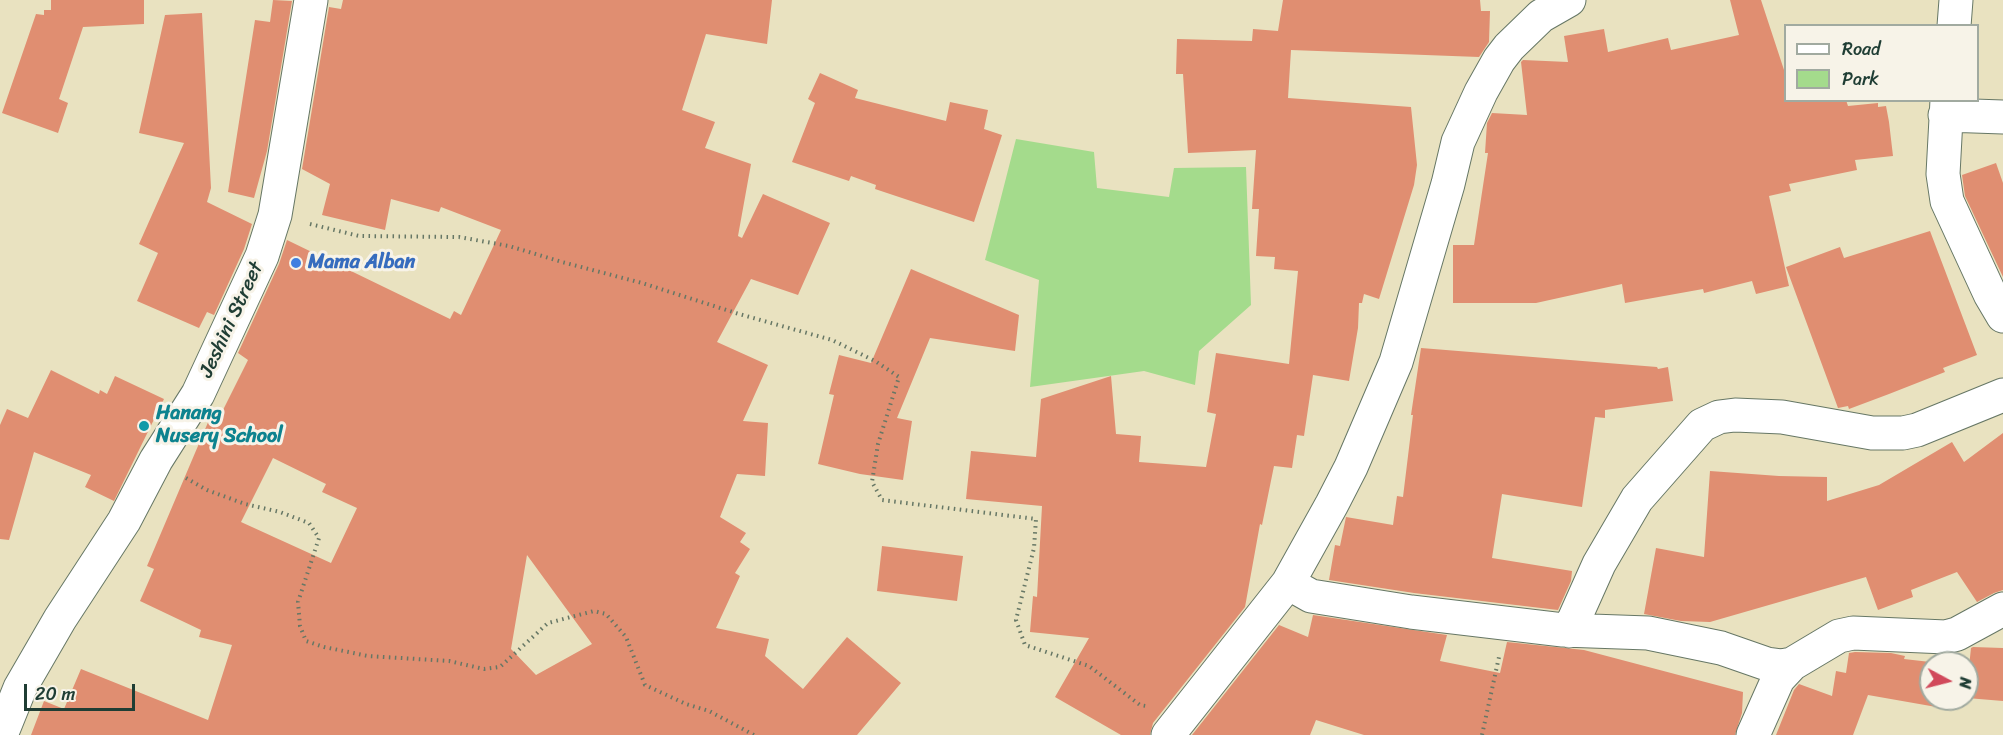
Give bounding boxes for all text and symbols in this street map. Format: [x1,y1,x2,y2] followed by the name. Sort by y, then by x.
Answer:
[1784,24,1979,102] legend
[1842,33,1881,65] text: Road
[1842,63,1879,95] text: Park
[308,251,415,275] place label: Mama Alban
[289,256,303,270] marker: Mama Alban
[195,258,269,382] street label: Jeshini Street
[156,402,283,449] place label: Hanang Nusery School
[137,419,151,433] marker: Hanang Nusery School
[1919,651,1979,711] north arrow
[27,672,138,710] scale bar
[1950,676,1980,690] text: N
[35,678,75,710] text: 20 m

